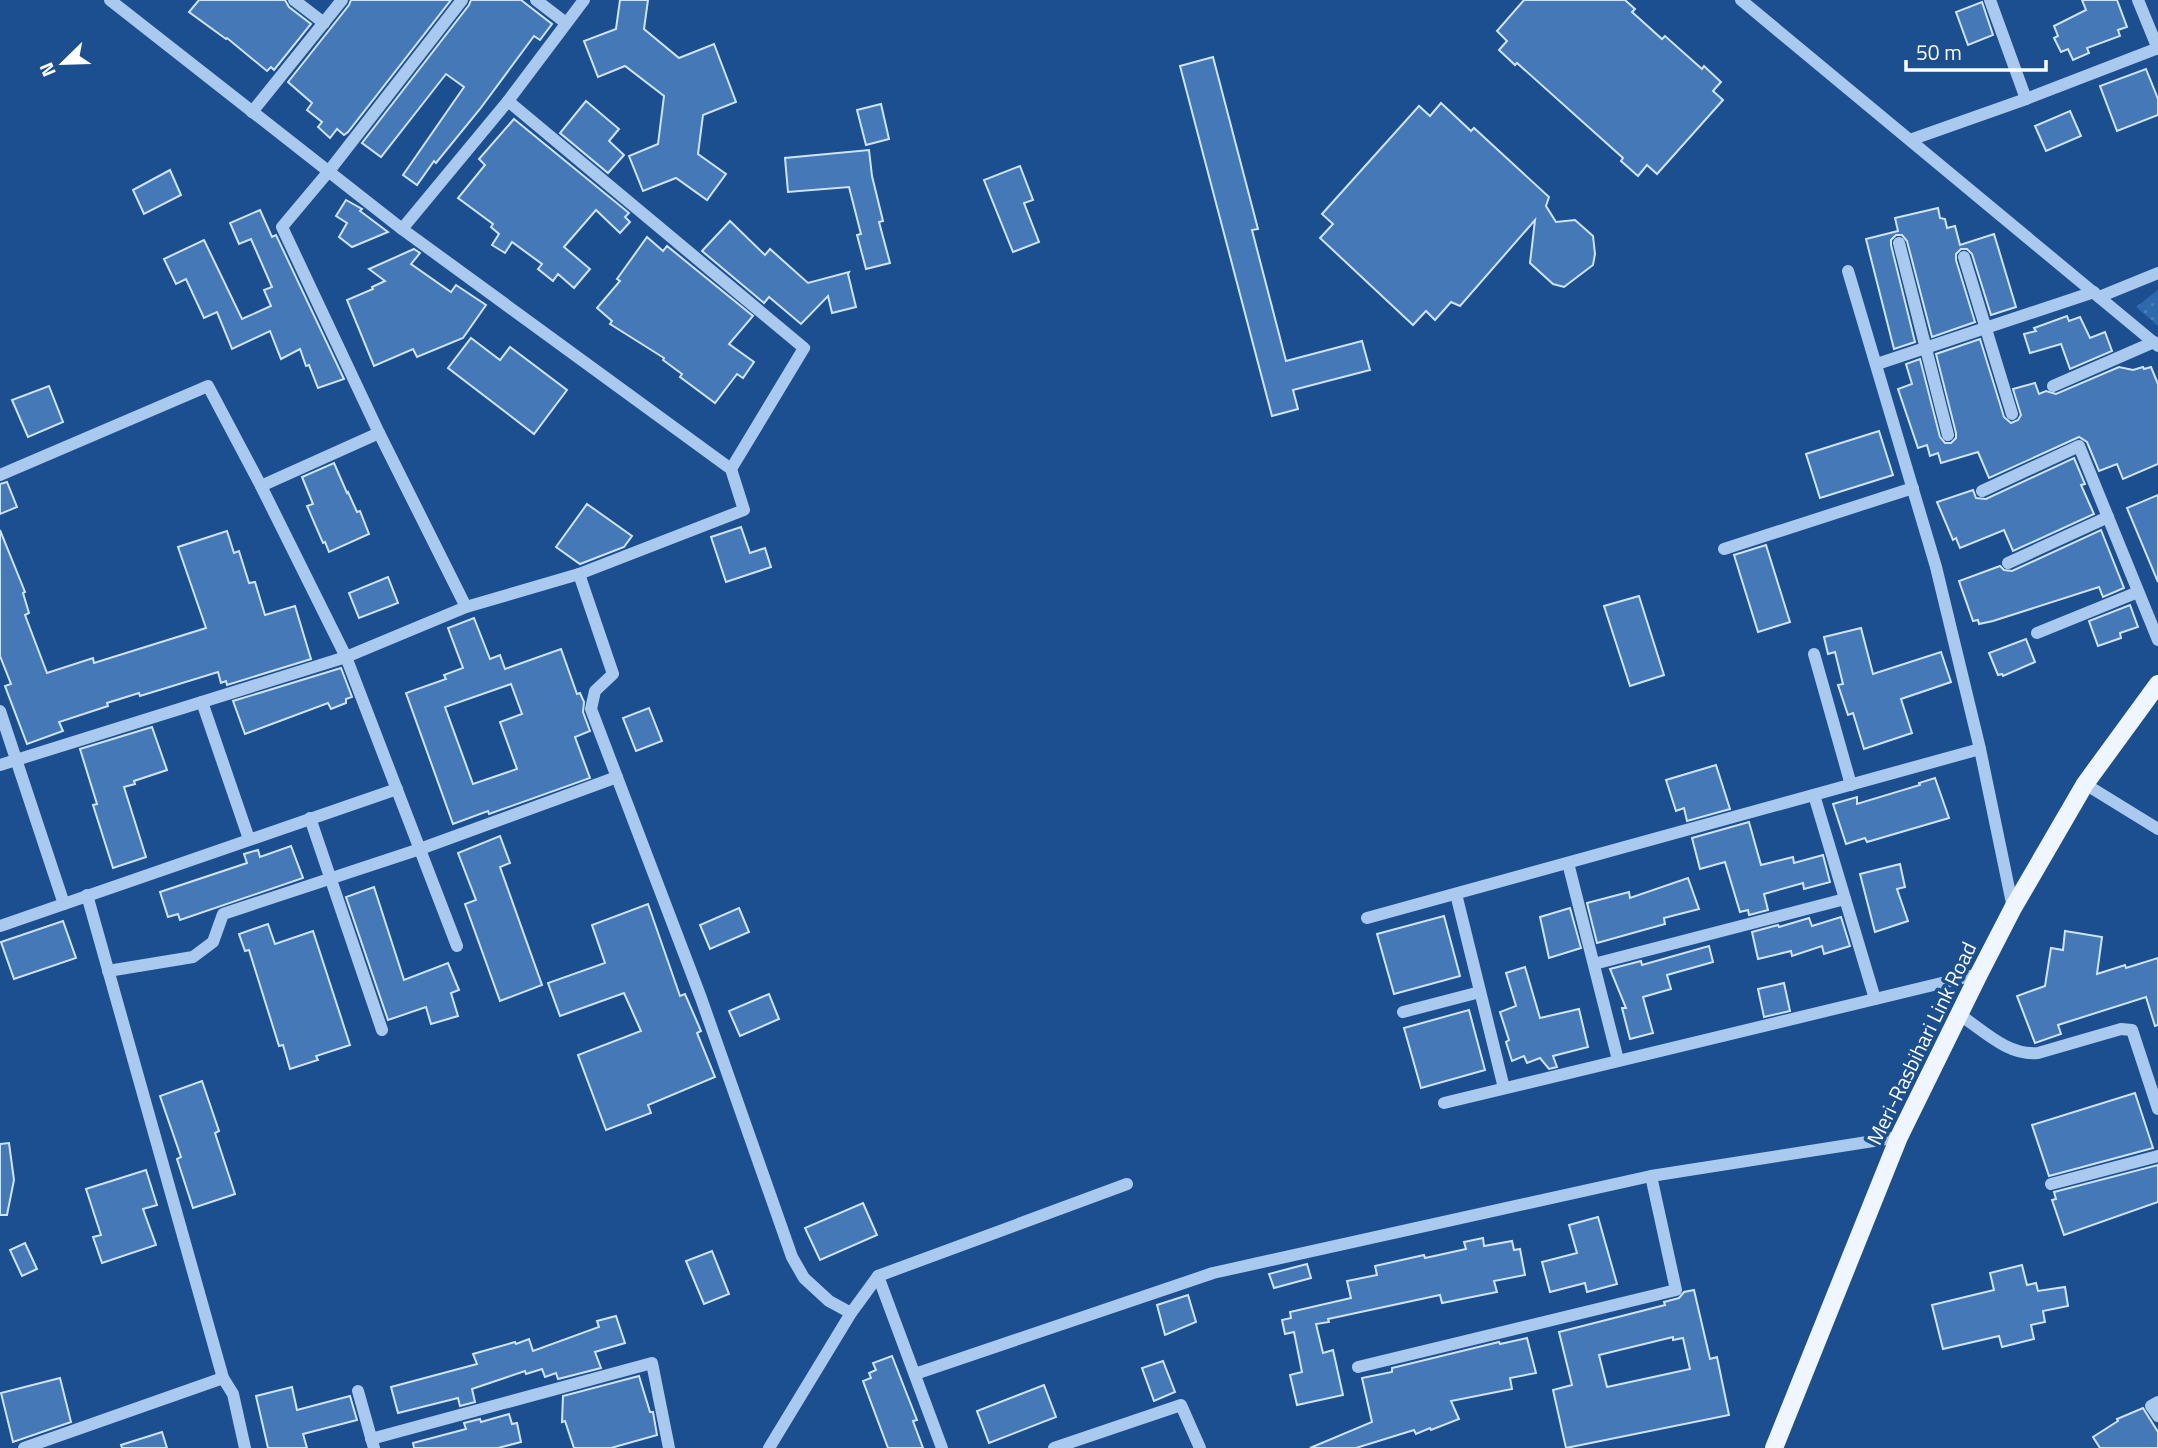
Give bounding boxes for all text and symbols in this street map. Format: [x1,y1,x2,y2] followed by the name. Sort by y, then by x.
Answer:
[28,28,98,98] north arrow
[1906,28,2046,72] scale bar
[1916,36,1962,68] text: 50 m
[31,58,63,82] text: N
[1858,936,1984,1150] street label: Meri-Rasbihari Link Road

